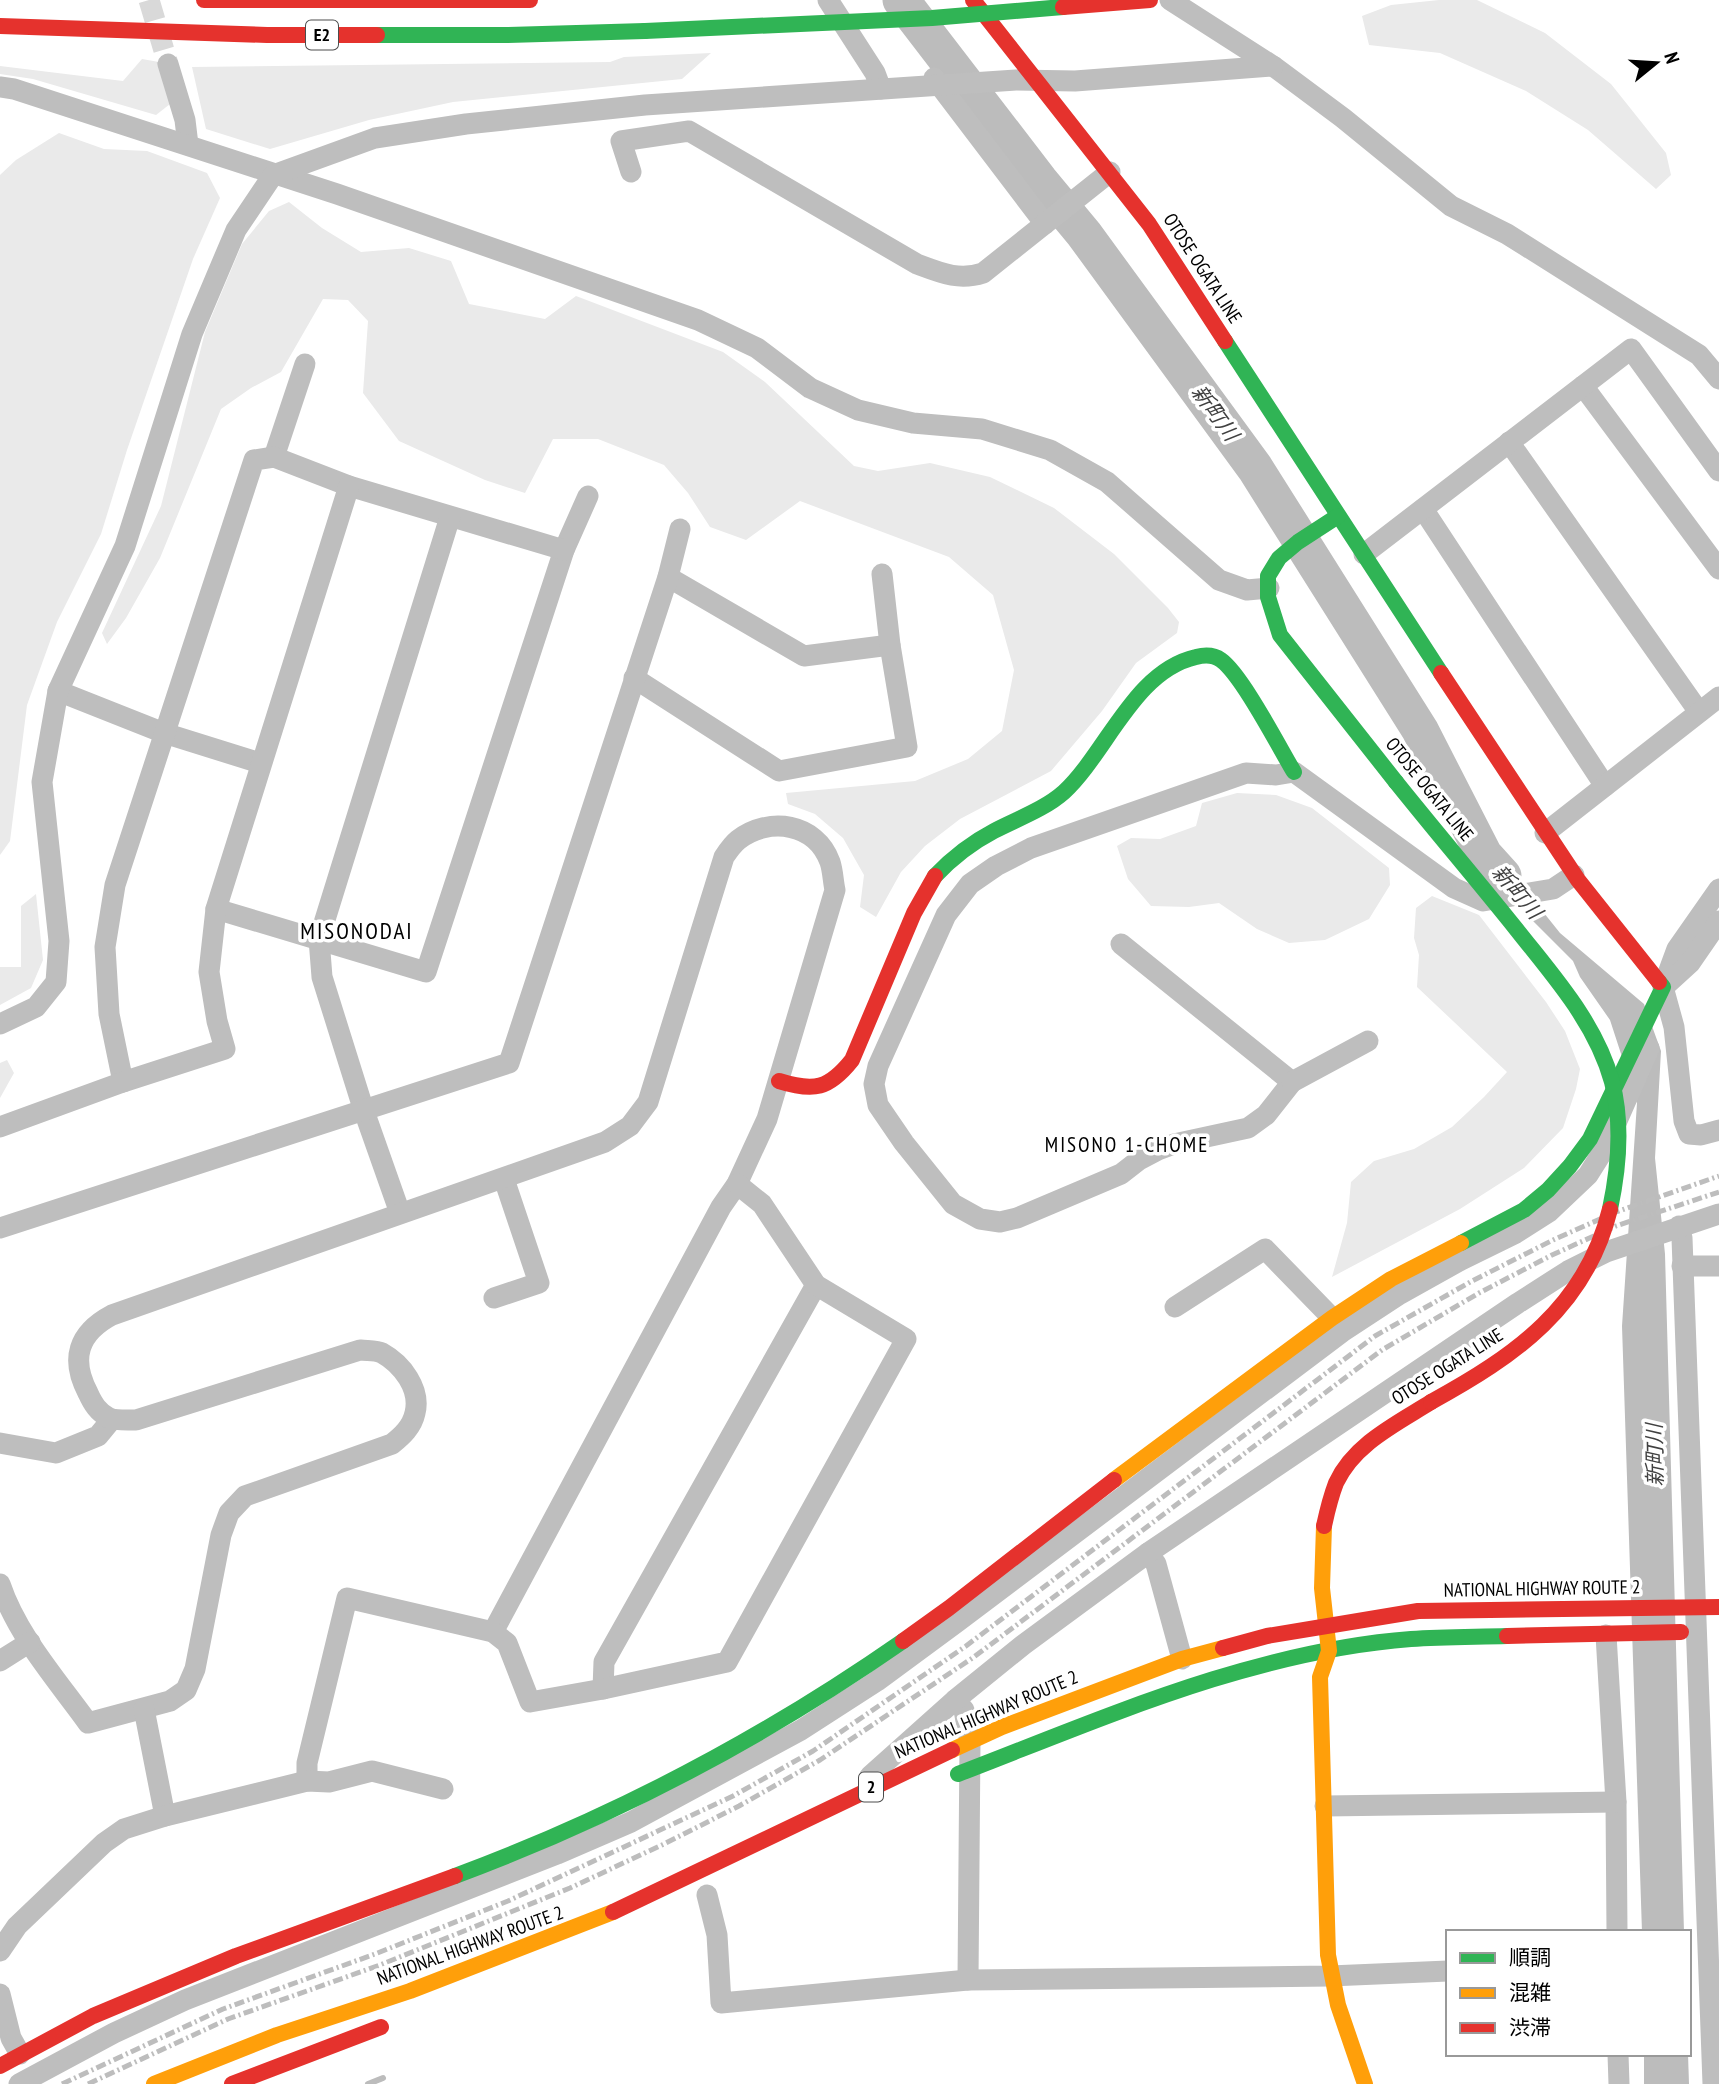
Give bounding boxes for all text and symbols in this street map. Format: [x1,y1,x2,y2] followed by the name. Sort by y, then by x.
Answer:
[306,20,338,50] road number: E2
[1621,28,1691,98] north arrow
[1659,49,1685,66] text: N
[1158,208,1248,328] street label: OTOSE OGATA LINE
[1186,379,1246,448] water label: 新町川
[1381,732,1479,846] street label: OTOSE OGATA LINE
[1487,859,1550,926] water label: 新町川
[300,916,414,945] district label: MISONODAI
[1045,1131,1209,1158] district label: MISONO 1-CHOME
[1387,1322,1507,1410] street label: OTOSE OGATA LINE
[1640,1421,1669,1487] water label: 新町川
[1443,1574,1641,1602] street label: NATIONAL HIGHWAY ROUTE 2
[891,1665,1081,1763] street label: NATIONAL HIGHWAY ROUTE 2
[859,1772,883,1801] road number: 2
[373,1900,567,1990] street label: NATIONAL HIGHWAY ROUTE 2
[1446,1930,1691,2056] legend
[1509,1944,1551,1971] text: 順調
[1509,1979,1551,2006] text: 混雑
[1509,2014,1551,2041] text: 渋滞

